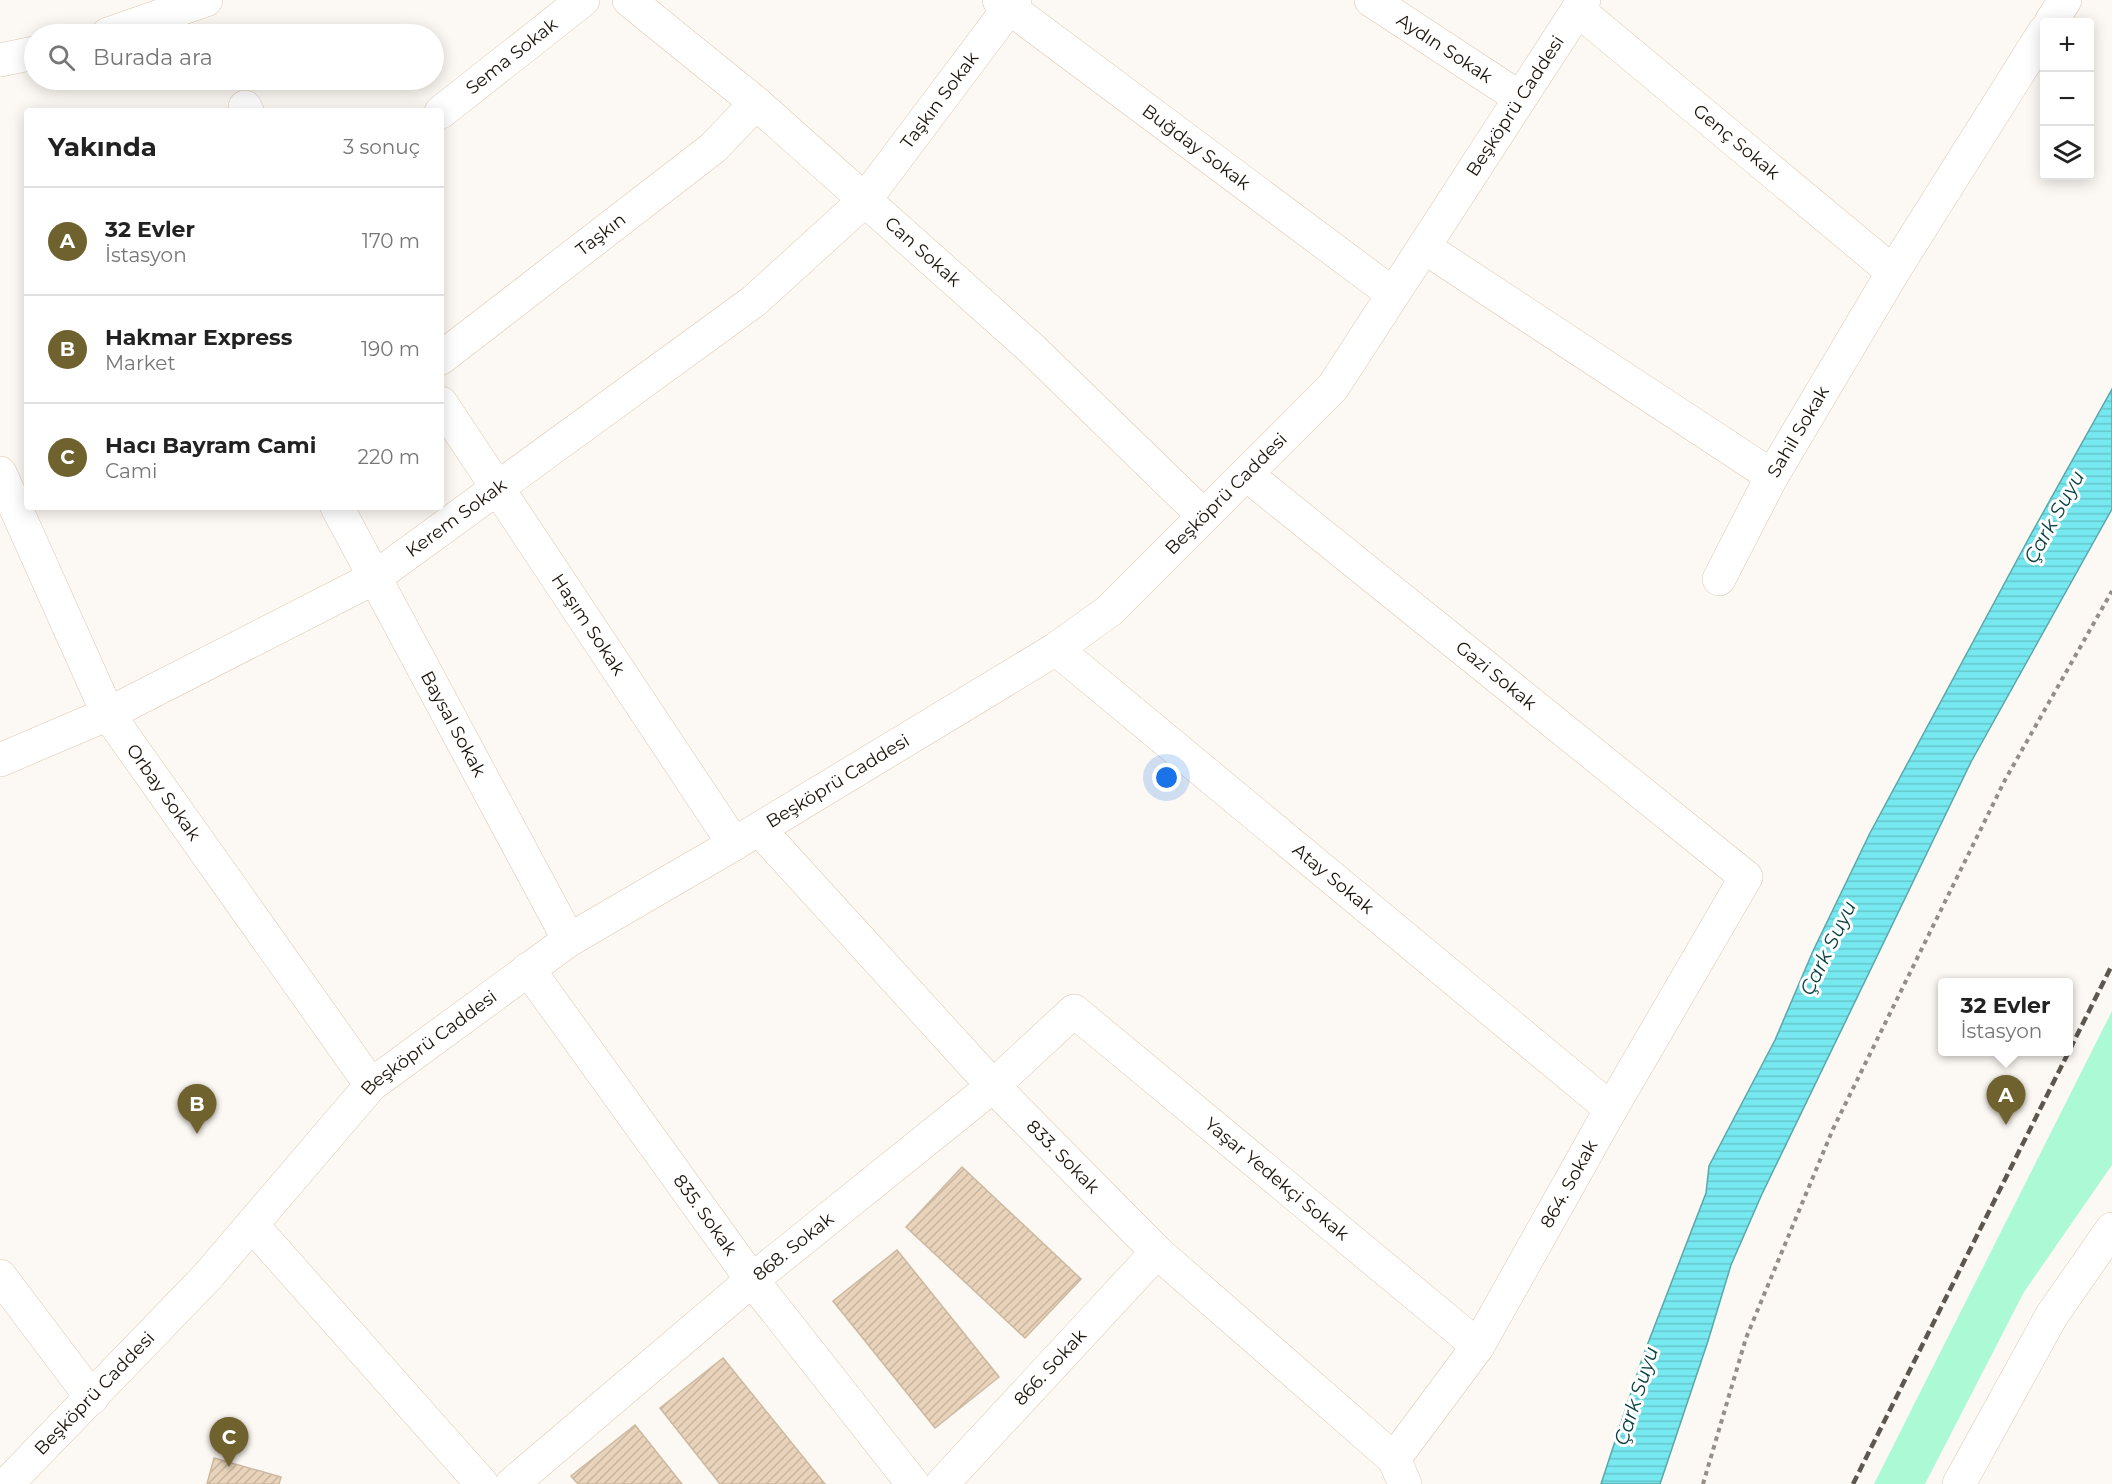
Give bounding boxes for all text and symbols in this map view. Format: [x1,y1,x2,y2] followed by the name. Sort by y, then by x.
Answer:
[1392,9,1497,88] street label: Aydın Sokak
[461,13,562,99] street label: Sema Sokak
[2040,18,2094,180] map controls
[2040,18,2094,72] button: +
[24,24,444,90] search box
[1462,31,1569,181] street label: Beşköprü Caddesi
[45,41,78,74] icon: search
[93,44,213,71] text: Burada ara
[896,47,983,153] street label: Taşkın Sokak
[2040,72,2094,126] button: −
[1689,99,1784,184] street label: Genç Sokak
[1138,100,1255,195] street label: Buğday Sokak
[2040,126,2094,180] button: layers
[48,131,157,163] text: Yakında
[343,135,420,159] text: 3 sonuç
[572,208,630,261] street label: Taşkın
[880,212,966,292] street label: Can Sokak
[105,216,195,243] text: 32 Evler
[60,229,75,253] text: A
[362,229,420,253] text: 170 m
[105,243,187,267] text: İstasyon
[105,324,292,351] text: Hakmar Express
[60,337,75,361] text: B
[361,337,420,361] text: 190 m
[105,351,176,375] text: Market
[1763,382,1834,482] street label: Sahil Sokak
[1161,428,1292,559] street label: Beşköprü Caddesi
[105,432,316,459] text: Hacı Bayram Cami
[60,445,75,469] text: C
[358,445,420,469] text: 220 m
[105,459,157,483] text: Cami
[2019,466,2089,568] water label: Çark Suyu
[402,474,511,562] street label: Kerem Sokak
[547,570,630,680] street label: Haşım Sokak
[1451,636,1541,715] street label: Gazi Sokak
[416,667,491,781] street label: Baysal Sokak
[762,729,913,833] street label: Beşköprü Caddesi
[122,740,205,845] street label: Orbay Sokak
[1152,763,1181,792] your location
[1288,839,1378,919] street label: Atay Sokak
[1795,897,1861,999] water label: Çark Suyu
[1938,978,2073,1056] popup
[356,986,501,1100] street label: Beşköprü Caddesi
[1961,992,2050,1019] text: 32 Evler
[1961,1019,2042,1043] text: İstasyon
[1986,1076,2026,1125] pin: A
[178,1084,216,1134] pin: B
[1200,1113,1353,1245] street label: Yaşar Yedekçi Sokak
[1022,1115,1104,1198] street label: 833. Sokak
[1536,1136,1602,1232] street label: 864. Sokak
[669,1170,742,1260] street label: 835. Sokak
[749,1208,838,1286] street label: 868. Sokak
[1009,1324,1091,1410] street label: 866. Sokak
[30,1327,159,1460] street label: Beşköprü Caddesi
[1609,1344,1663,1448] water label: Çark Suyu
[210,1418,248,1467] pin: C

